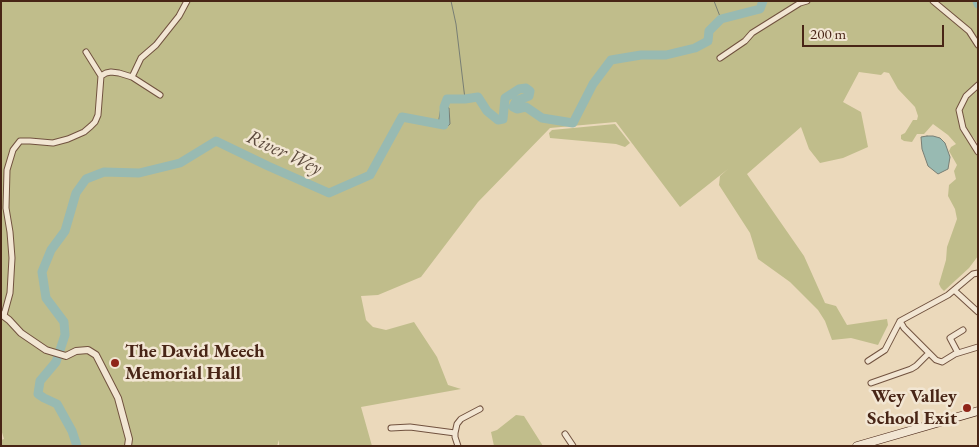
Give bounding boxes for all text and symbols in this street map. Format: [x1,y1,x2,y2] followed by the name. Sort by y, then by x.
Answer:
[804,15,946,47] scale bar
[810,24,846,43] text: 200 m
[243,125,325,181] water label: River Wey
[125,341,265,385] place label: The David Meech Memorial Hall
[109,357,121,369] marker: The David Meech Memorial Hall
[867,386,957,430] place label: Wey Valley School Exit
[961,402,973,414] marker: Wey Valley School Exit

